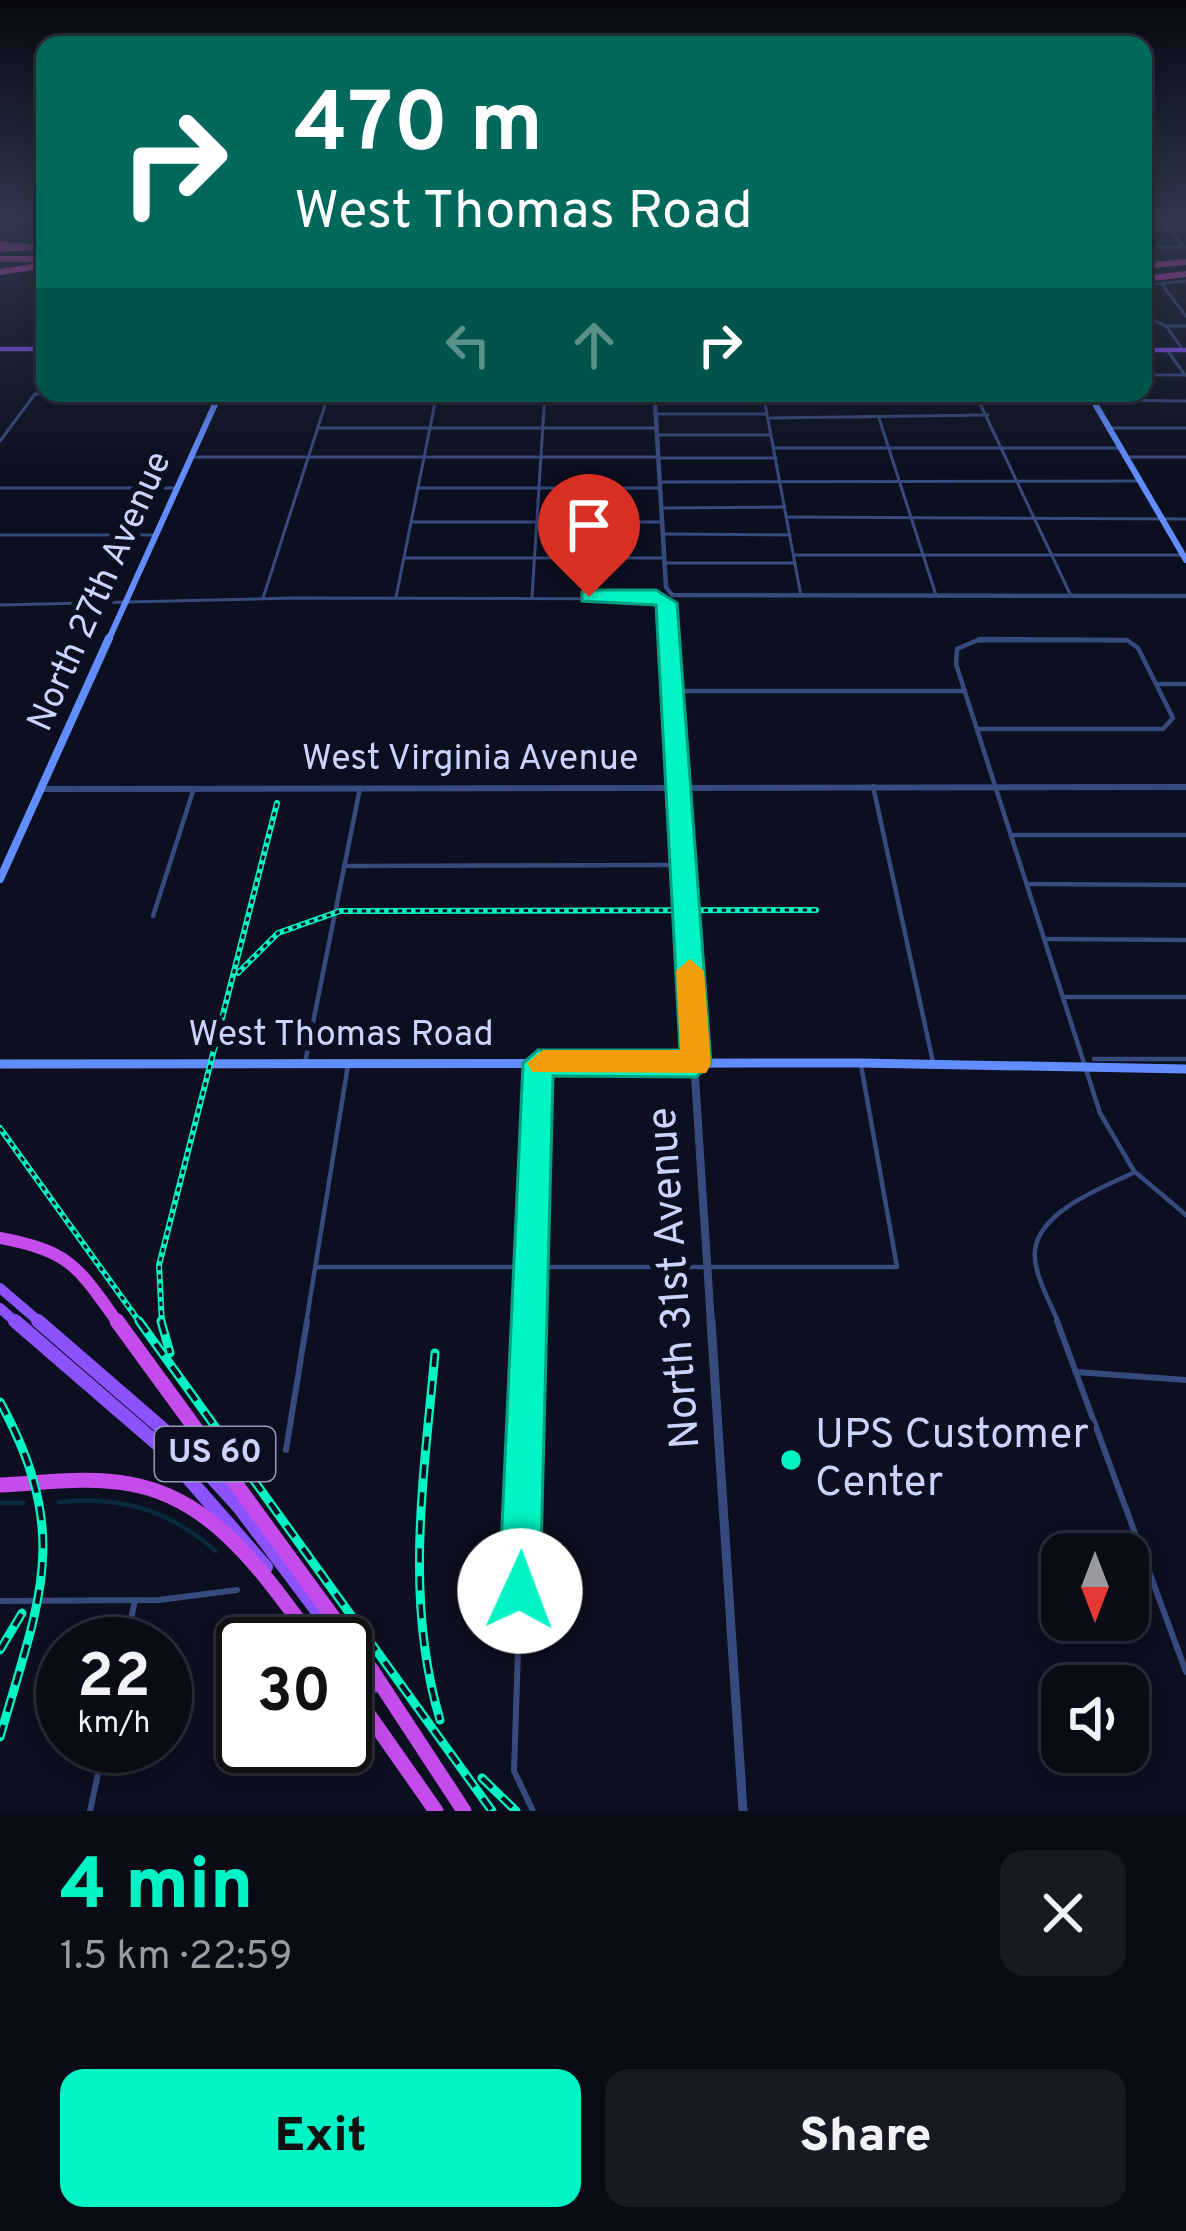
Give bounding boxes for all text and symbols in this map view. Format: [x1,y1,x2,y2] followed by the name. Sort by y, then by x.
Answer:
[294,75,543,181] text: 470 m
[96,84,252,240] icon: right
[294,179,753,248] text: West Thomas Road
[435,312,501,378] icon: left
[561,312,627,378] icon: ahead
[687,312,753,378] icon: right
[19,445,183,739] street label: North 27th Avenue
[538,474,640,597] pin
[556,492,622,558] icon: arrive
[302,737,638,783] street label: West Virginia Avenue
[188,1013,494,1059] street label: West Thomas Road
[638,1105,714,1451] street label: North 31st Avenue
[815,1410,1089,1511] place label: UPS Customer Center
[155,1427,275,1481] road number: US 60
[778,1447,804,1473] marker: UPS Customer Center
[457,1528,583,1654] position arrow
[1041,1533,1149,1641] north arrow
[1041,1533,1149,1773] map controls
[216,1617,372,1773] speed limit sign: 30
[77,1642,151,1718] text: 22
[1041,1665,1149,1773] button: sound
[78,1706,150,1743] text: km/h
[60,1843,253,1935] text: 4 min
[1000,1850,1126,1976] button: close
[60,1934,292,1983] text: 1.5 km · 22:59
[60,2069,581,2207] button: Exit
[605,2069,1126,2207] button: Share

